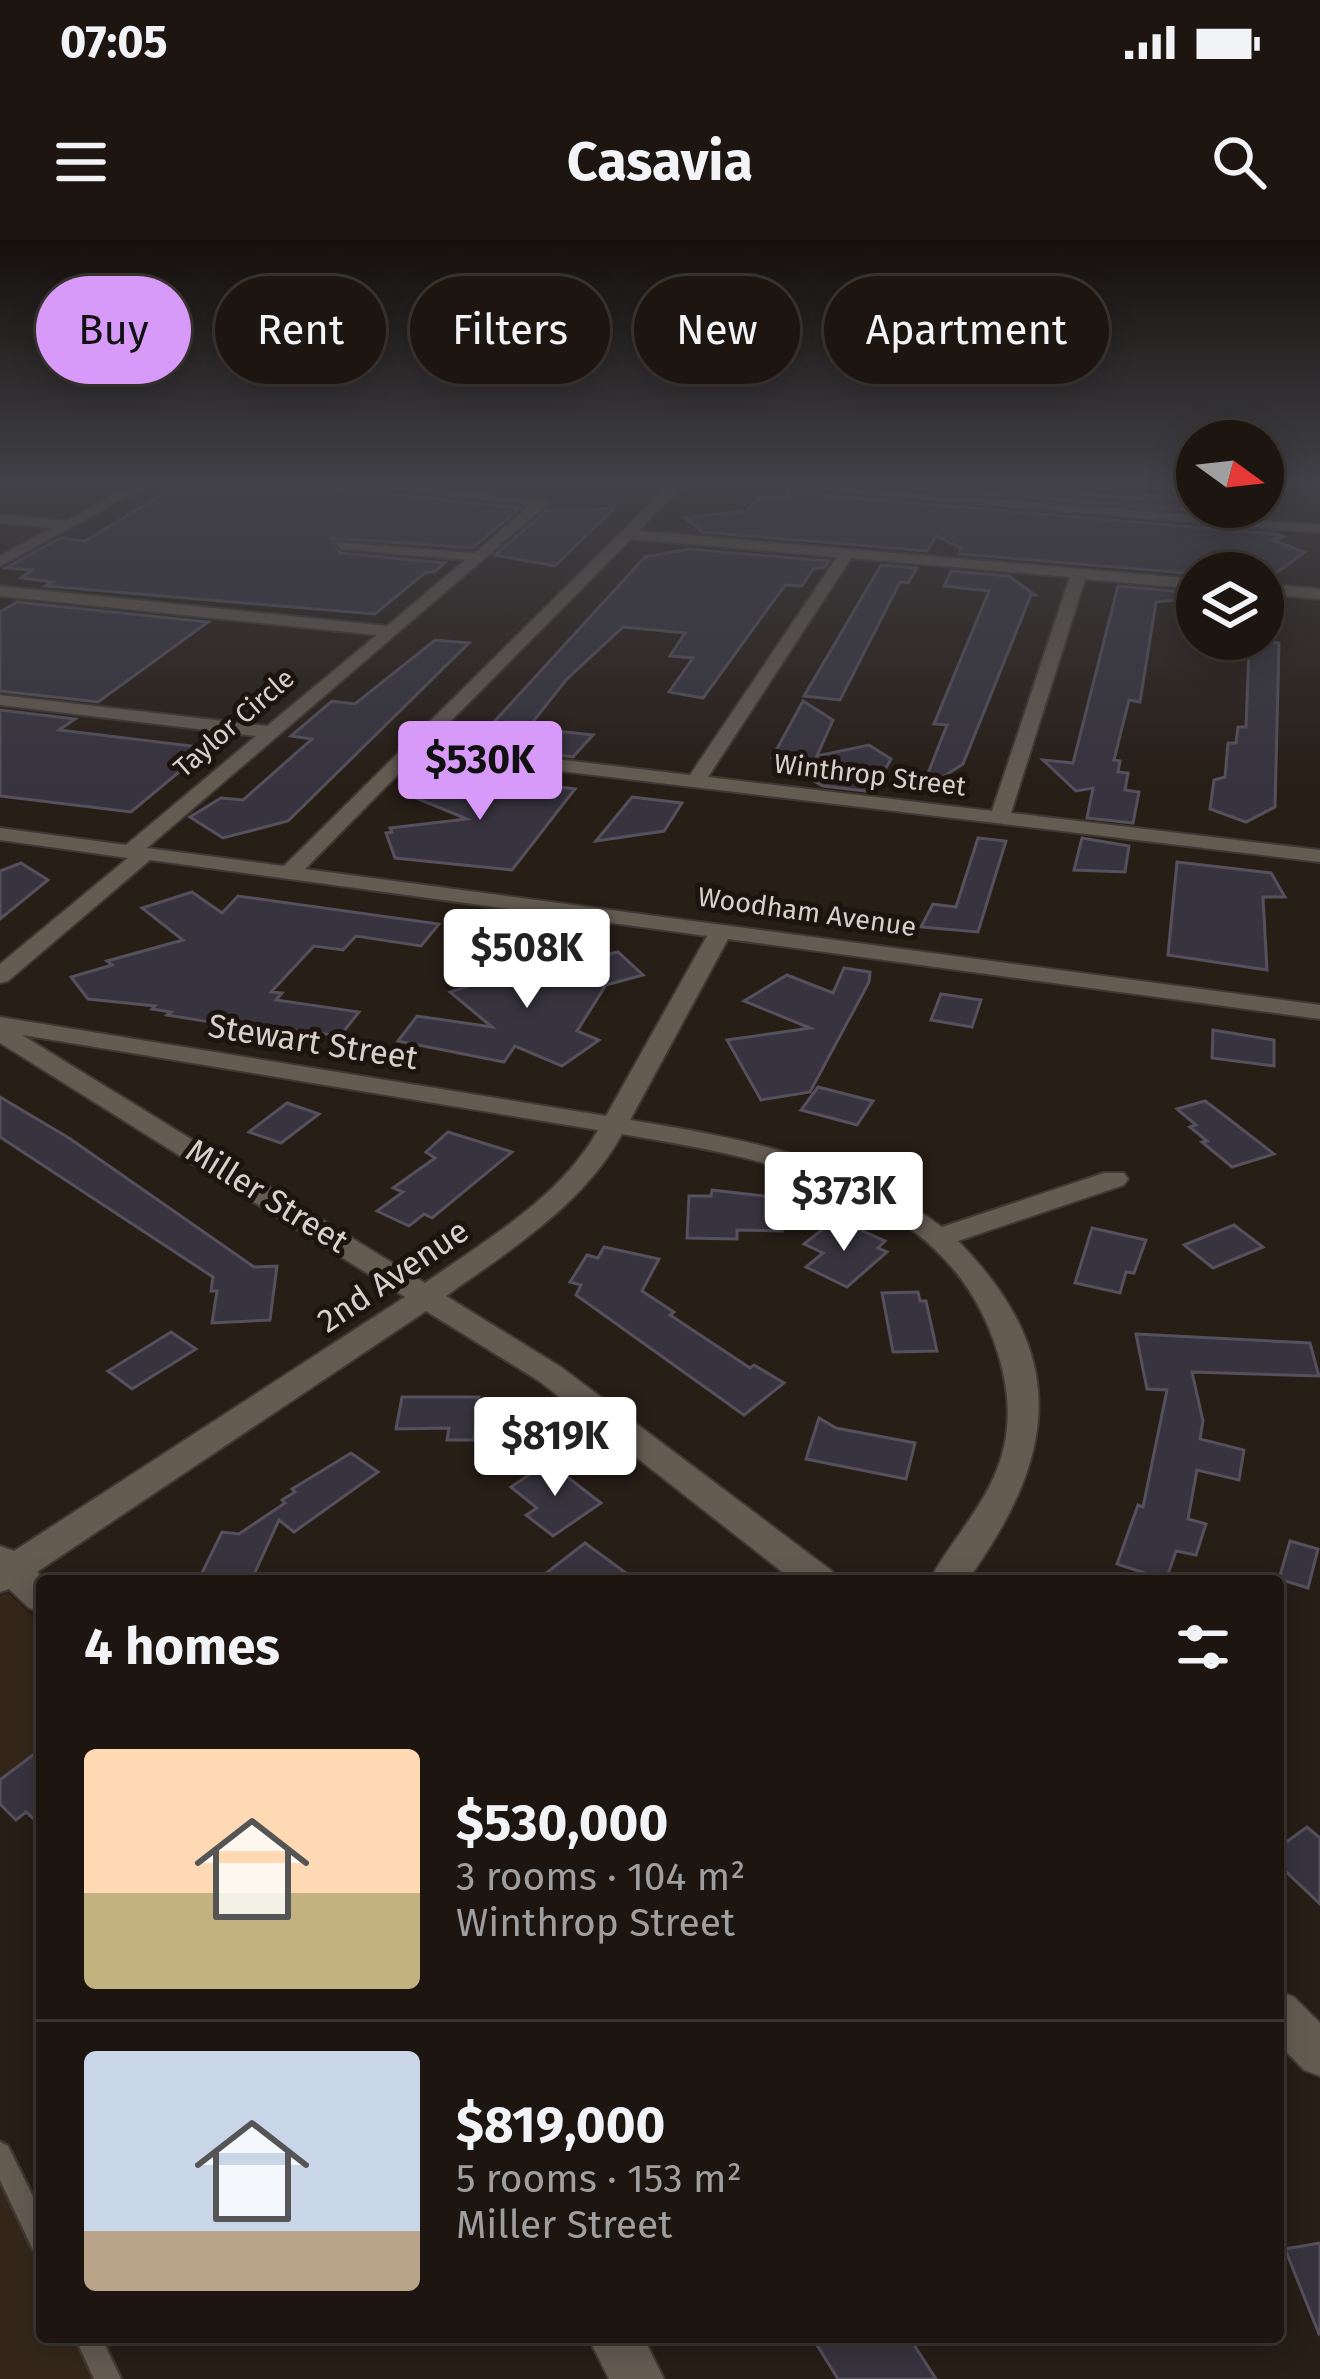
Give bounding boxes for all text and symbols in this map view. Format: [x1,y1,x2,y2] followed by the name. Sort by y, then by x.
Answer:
[60,15,168,69] text: 07:05
[48,129,114,195] icon: menu
[1206,129,1272,195] icon: search
[567,130,753,194] text: Casavia
[36,276,191,384] chip: Buy
[215,276,386,384] chip: Rent
[410,276,610,384] chip: Filters
[634,276,800,384] chip: New
[824,276,1109,384] chip: Apartment
[1176,420,1284,528] north arrow
[1176,420,1284,660] map controls
[1176,552,1284,660] button: layers
[167,662,301,784] street label: Taylor Circle
[396,721,564,823] pin: $530K
[425,737,535,783] text: $530K
[772,747,968,803] street label: Winthrop Street
[696,881,918,943] street label: Woodham Avenue
[443,909,611,1011] pin: $508K
[471,925,583,971] text: $508K
[205,1006,421,1078] street label: Stewart Street
[179,1131,355,1262] street label: Miller Street
[760,1152,928,1254] pin: $373K
[792,1168,896,1214] text: $373K
[310,1211,476,1341] street label: 2nd Avenue
[471,1397,639,1499] pin: $819K
[501,1413,609,1459] text: $819K
[1170,1614,1236,1680] icon: filters
[84,1616,280,1678] text: 4 homes
[456,1792,668,1854] text: $530,000
[180,1797,324,1941] icon: home
[456,1854,745,1900] text: 3 rooms · 104 m²
[456,1900,735,1946] text: Winthrop Street
[456,2094,665,2156] text: $819,000
[180,2099,324,2243] icon: home
[456,2156,742,2202] text: 5 rooms · 153 m²
[456,2202,672,2248] text: Miller Street

